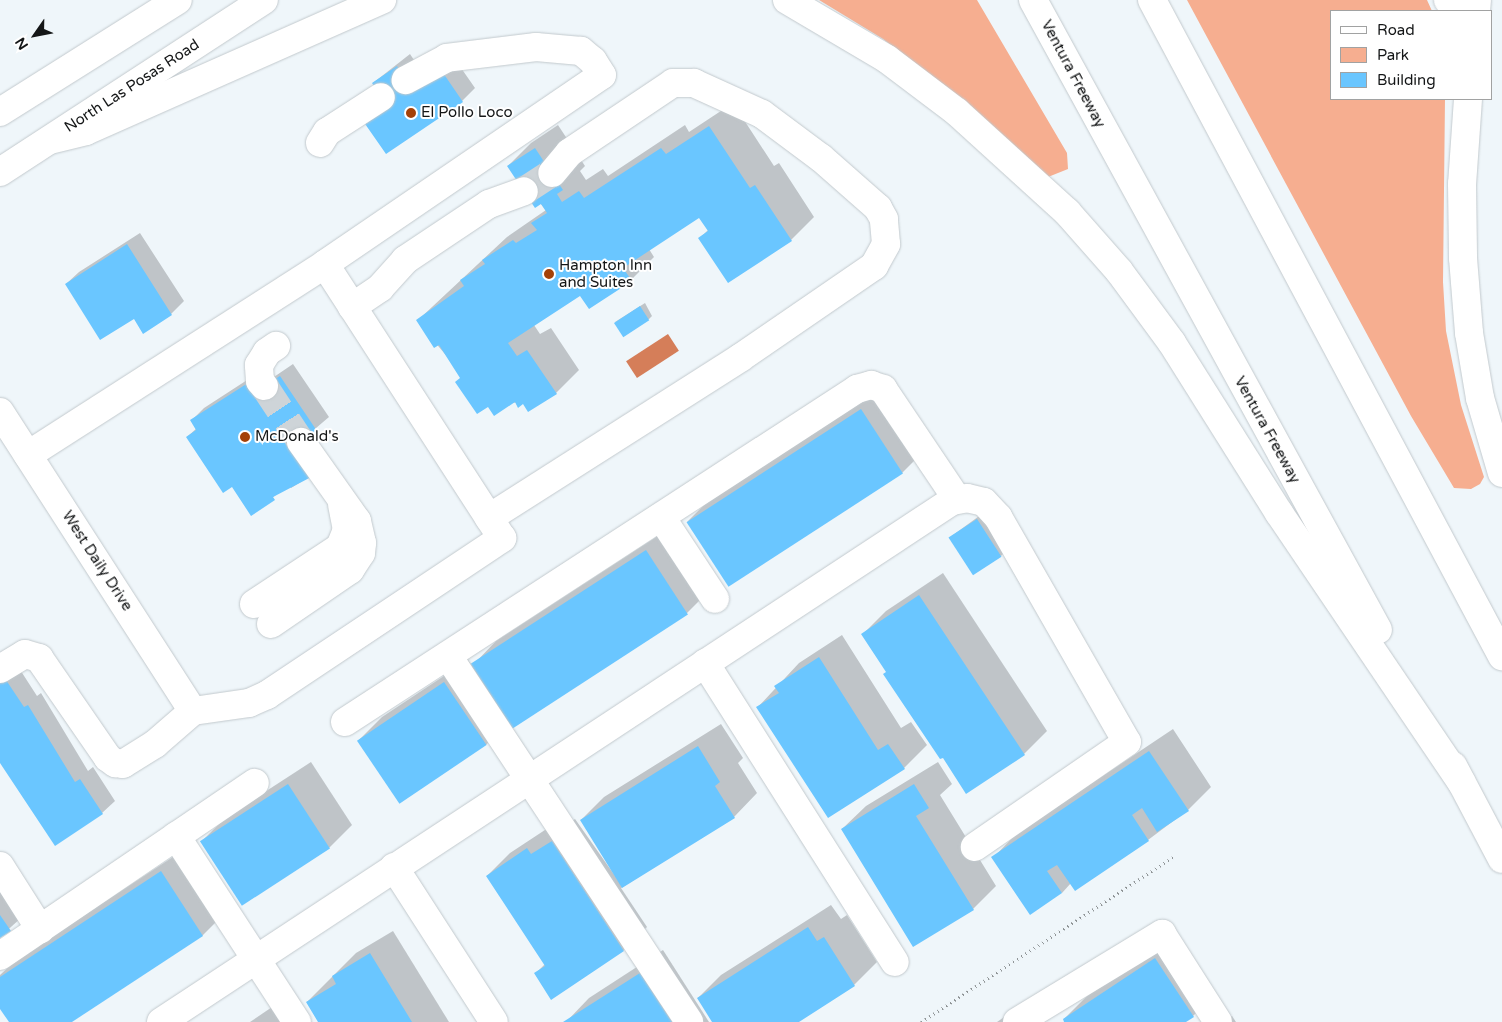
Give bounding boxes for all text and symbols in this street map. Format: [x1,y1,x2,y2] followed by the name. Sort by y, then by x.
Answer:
[10,10,60,60] north arrow
[1330,10,1492,100] legend
[1037,17,1109,131] street label: Ventura Freeway
[1377,21,1415,39] text: Road
[12,34,32,53] text: N
[61,36,203,136] street label: North Las Posas Road
[1377,46,1409,64] text: Park
[1377,71,1436,89] text: Building
[421,104,512,122] place label: El Pollo Loco
[405,107,417,119] marker: El Pollo Loco
[559,256,652,291] place label: Hampton Inn and Suites
[543,268,555,280] marker: Hampton Inn and Suites
[1230,373,1304,487] street label: Ventura Freeway
[255,428,339,446] place label: McDonald's
[239,431,251,443] marker: McDonald's
[58,508,136,614] street label: West Daily Drive

